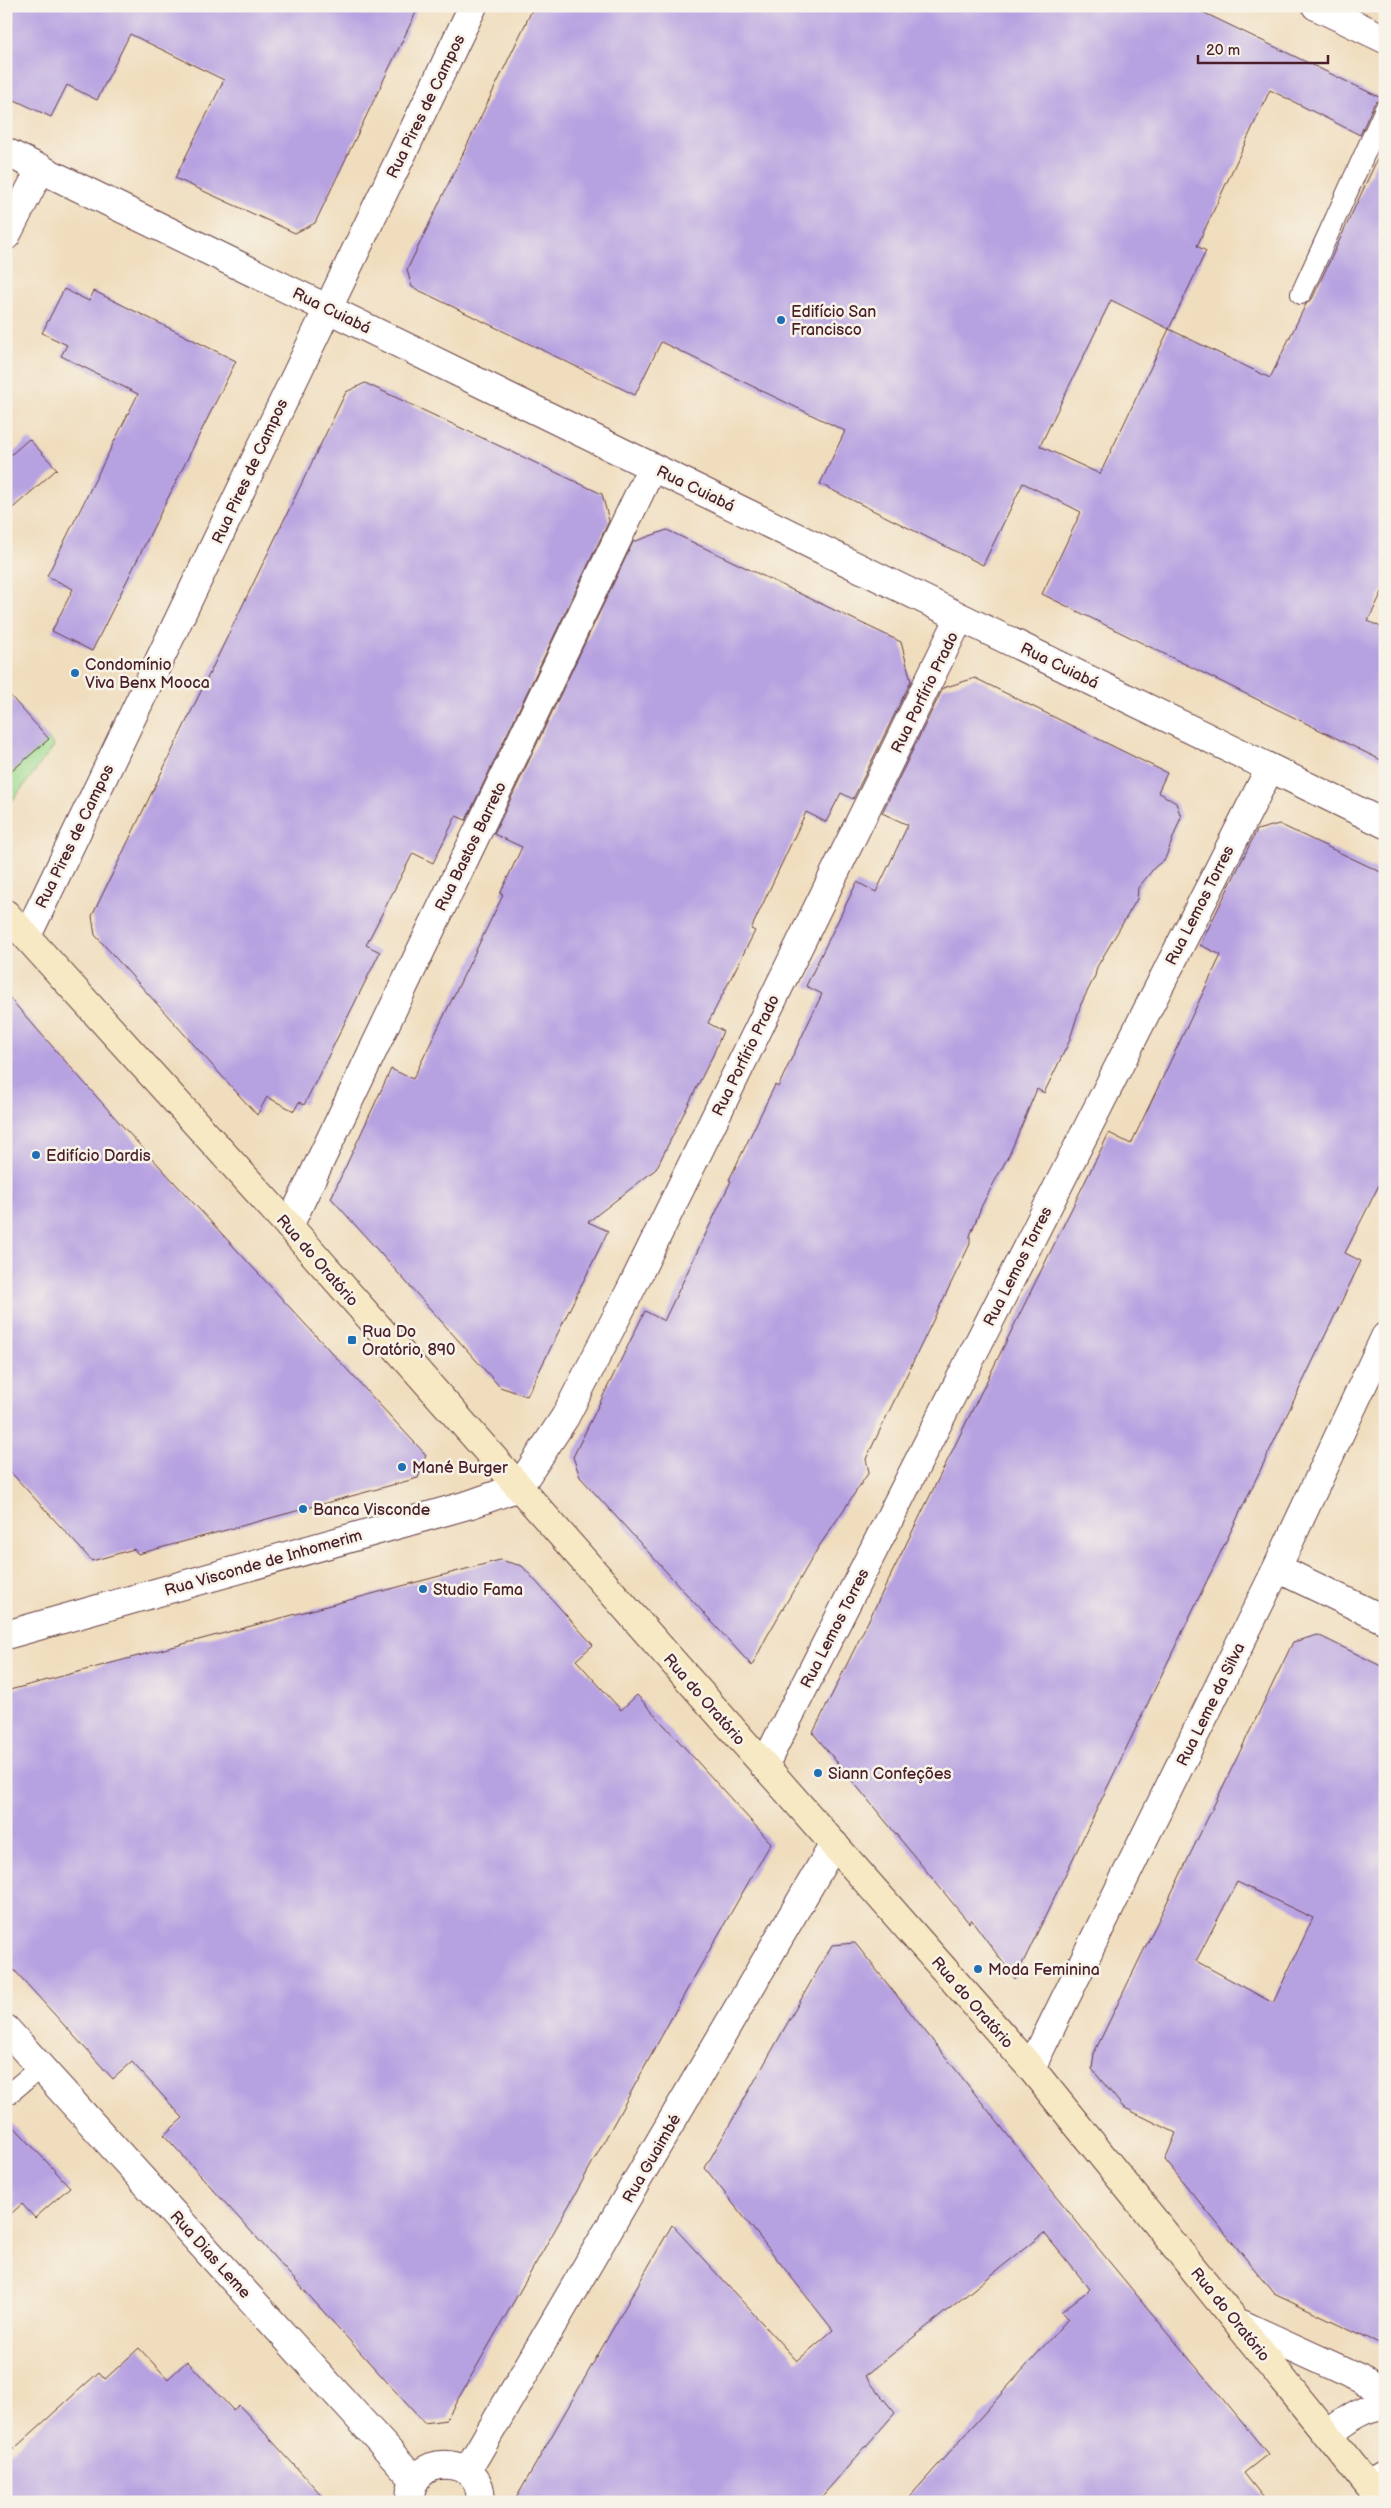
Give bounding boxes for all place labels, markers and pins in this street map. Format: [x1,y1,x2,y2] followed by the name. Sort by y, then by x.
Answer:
[791,303,876,340] place label: Edifício San Francisco
[775,314,787,326] marker: Edifício San Francisco
[85,656,210,693] place label: Condomínio Viva Benx Mooca
[69,667,81,679] marker: Condomínio Viva Benx Mooca
[46,1147,151,1166] place label: Edifício Dardis
[30,1149,42,1161] marker: Edifício Dardis
[362,1323,455,1360] place label: Rua Do Oratório, 890
[346,1334,358,1346] marker: Rua Do Oratório, 890
[412,1459,508,1478] place label: Mané Burger
[396,1461,408,1473] marker: Mané Burger
[313,1501,431,1520] place label: Banca Visconde
[297,1503,309,1515] marker: Banca Visconde
[433,1581,523,1600] place label: Studio Fama
[417,1583,429,1595] marker: Studio Fama
[828,1765,951,1784] place label: Siann Confeções
[812,1767,824,1779] marker: Siann Confeções
[988,1961,1100,1980] place label: Moda Feminina
[972,1963,984,1975] marker: Moda Feminina

